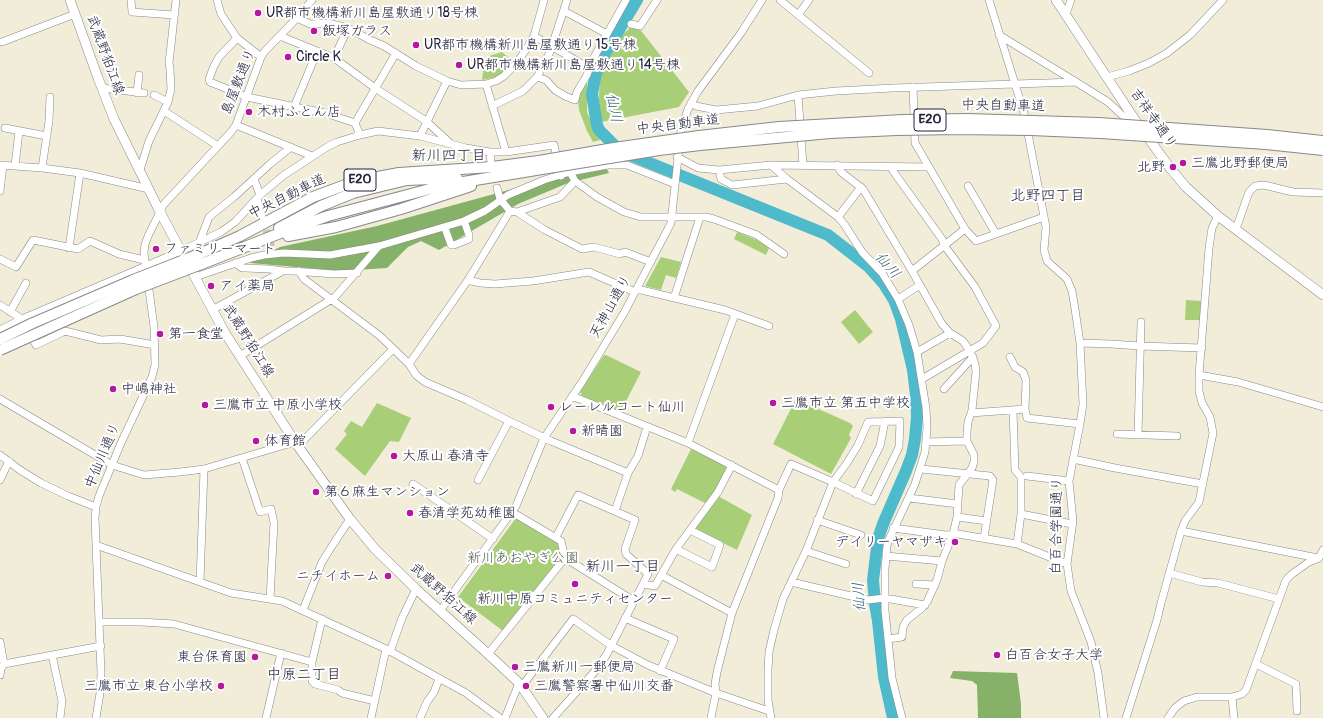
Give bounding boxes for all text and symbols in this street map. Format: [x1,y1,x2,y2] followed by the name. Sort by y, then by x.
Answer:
[266,5,478,21] place label: UR都市機構新川島屋敷通り18号棟
[253,8,263,18] marker: UR都市機構新川島屋敷通り18号棟
[83,13,127,97] street label: 武蔵野狛江線
[322,23,392,39] place label: 飯塚ガラス
[309,26,319,36] marker: 飯塚ガラス
[424,37,636,53] place label: UR都市機構新川島屋敷通り15号棟
[411,40,421,50] marker: UR都市機構新川島屋敷通り15号棟
[218,46,260,118] street label: 島屋敷通り
[296,49,341,65] place label: Circle K
[283,52,293,62] marker: Circle K
[467,57,680,73] place label: UR都市機構新川島屋敷通り14号棟
[454,60,464,70] marker: UR都市機構新川島屋敷通り14号棟
[1126,86,1180,152] street label: 吉祥寺通り
[601,91,625,125] water label: 仙川
[961,97,1045,115] street label: 中央自動車道
[257,104,341,120] place label: 木村ふとん店
[244,107,254,117] marker: 木村ふとん店
[914,109,946,131] road number: E20
[635,112,721,138] street label: 中央自動車道
[412,147,486,165] district label: 新川四丁目
[1191,155,1289,171] place label: 三鷹北野郵便局
[1178,158,1188,168] marker: 三鷹北野郵便局
[1137,159,1165,175] place label: 北野
[1168,162,1178,172] marker: 北野
[344,169,376,191] road number: E20
[246,171,328,223] street label: 中央自動車道
[1011,187,1085,205] district label: 北野四丁目
[164,241,276,257] place label: ファミリーマート
[151,244,161,254] marker: ファミリーマート
[870,249,904,283] water label: 仙川
[587,272,635,342] street label: 天神山通り
[219,278,275,294] place label: アイ薬局
[206,281,216,291] marker: アイ薬局
[219,301,277,381] street label: 武蔵野狛江線
[168,326,224,342] place label: 第一食堂
[155,329,165,339] marker: 第一食堂
[121,381,177,397] place label: 中嶋神社
[108,384,118,394] marker: 中嶋神社
[781,395,910,411] place label: 三鷹市立 第五中学校
[213,397,342,413] place label: 三鷹市立 中原小学校
[768,398,778,408] marker: 三鷹市立 第五中学校
[559,399,686,415] place label: レーレルコート仙川
[200,400,210,410] marker: 三鷹市立 中原小学校
[546,402,556,412] marker: レーレルコート仙川
[82,421,124,491] street label: 中仙川通り
[581,423,623,439] place label: 新晴園
[568,426,578,436] marker: 新晴園
[264,433,306,449] place label: 体育館
[251,436,261,446] marker: 体育館
[402,448,489,464] place label: 大原山 春清寺
[389,451,399,461] marker: 大原山 春清寺
[1048,477,1066,575] street label: 白百合学園通り
[324,484,450,500] place label: 第６麻生マンション
[311,487,321,497] marker: 第６麻生マンション
[418,505,516,521] place label: 春清学苑幼稚園
[405,508,415,518] marker: 春清学苑幼稚園
[835,534,947,550] place label: デイリーヤマザキ
[950,537,960,547] marker: デイリーヤマザキ
[467,550,579,566] park label: 新川あおやぎ公園
[586,558,660,576] district label: 新川一丁目
[406,560,480,628] street label: 武蔵野狛江線
[296,568,380,584] place label: ニチイホーム
[383,571,393,581] marker: ニチイホーム
[570,579,580,589] marker: 新川中原コミュニティセンター
[850,581,870,613] water label: 仙川
[477,591,673,607] place label: 新川中原コミュニティセンター
[1005,647,1103,663] place label: 白百合女子大学
[177,649,247,665] place label: 東台保育園
[992,650,1002,660] marker: 白百合女子大学
[250,652,260,662] marker: 東台保育園
[523,659,635,675] place label: 三鷹新川一郵便局
[510,662,520,672] marker: 三鷹新川一郵便局
[267,666,341,684] district label: 中原二丁目
[84,678,213,694] place label: 三鷹市立 東台小学校
[534,678,674,694] place label: 三鷹警察署中仙川交番
[216,681,226,691] marker: 三鷹市立 東台小学校
[521,681,531,691] marker: 三鷹警察署中仙川交番

